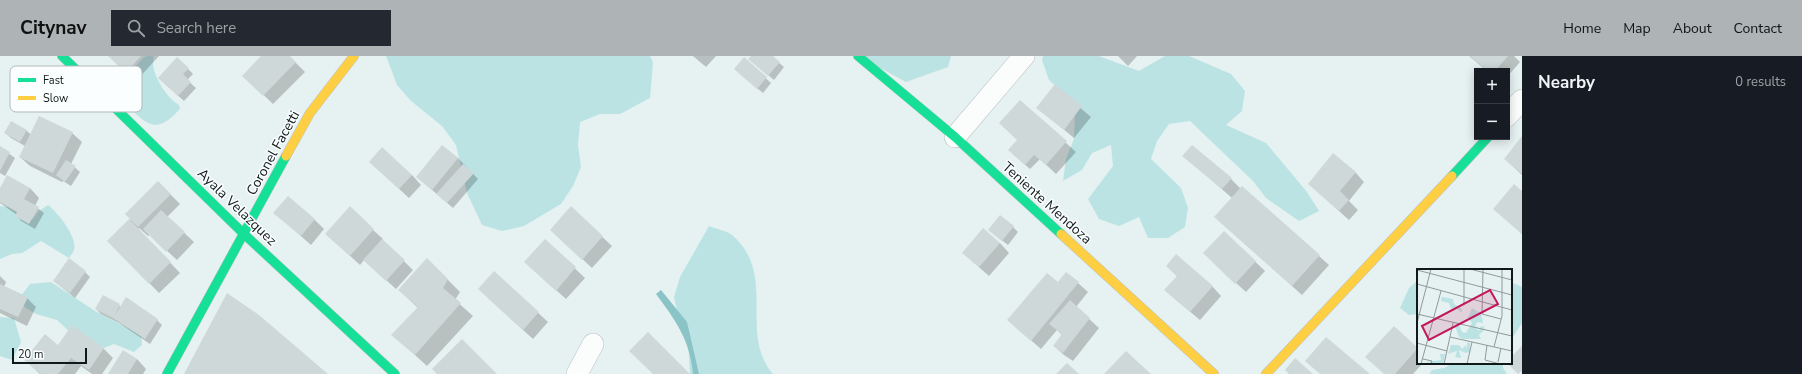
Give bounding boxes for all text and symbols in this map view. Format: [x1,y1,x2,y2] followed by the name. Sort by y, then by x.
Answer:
[111,10,391,46] search box
[20,15,87,41] text: Citynav
[125,17,147,39] icon: search
[157,18,236,38] text: Search here
[1563,19,1601,38] text: Home
[1623,19,1651,38] text: Map
[1673,19,1712,38] text: About
[1734,19,1782,38] text: Contact
[10,66,142,112] legend
[1474,68,1510,140] map controls
[1474,68,1510,104] button: +
[1538,71,1595,94] text: Nearby
[43,73,64,88] text: Fast
[1735,73,1786,91] text: 0 results
[43,91,68,106] text: Slow
[1474,104,1510,140] button: −
[242,107,304,199] street label: Coronel Facetti
[998,158,1096,248] street label: Teniente Mendoza
[193,164,281,250] street label: Ayala Velazquez
[1417,269,1512,364] inset map
[12,346,87,365] scale bar
[18,347,43,362] text: 20 m

